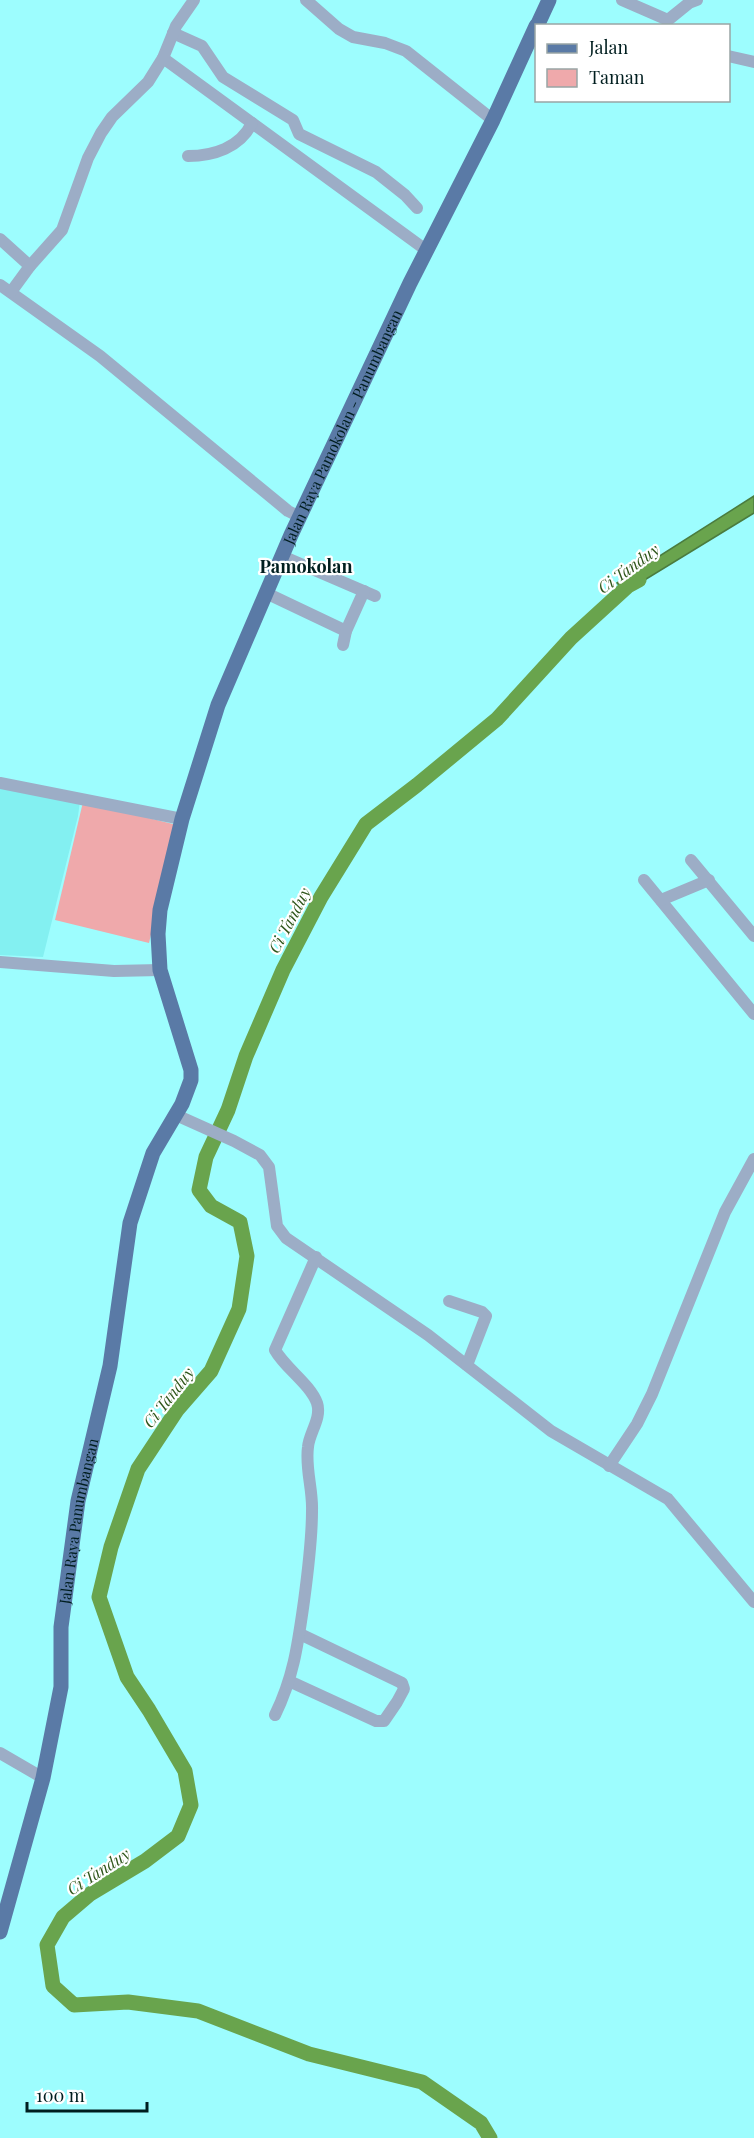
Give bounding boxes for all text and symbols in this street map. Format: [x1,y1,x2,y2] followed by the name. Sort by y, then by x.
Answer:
[535,24,730,102] legend
[588,35,629,59] text: Jalan
[589,65,645,89] text: Taman
[278,306,406,548] street label: Jalan Raya Pamokolan - Panumbangan
[593,538,663,597] water label: Ci Tanduy
[259,554,353,578] district label: Pamokolan
[263,883,315,956] water label: Ci Tanduy
[138,1362,198,1432] water label: Ci Tanduy
[54,1436,103,1606] street label: Jalan Raya Panumbangan
[62,1843,134,1899] water label: Ci Tanduy
[27,2075,147,2113] scale bar
[36,2083,85,2107] text: 100 m

